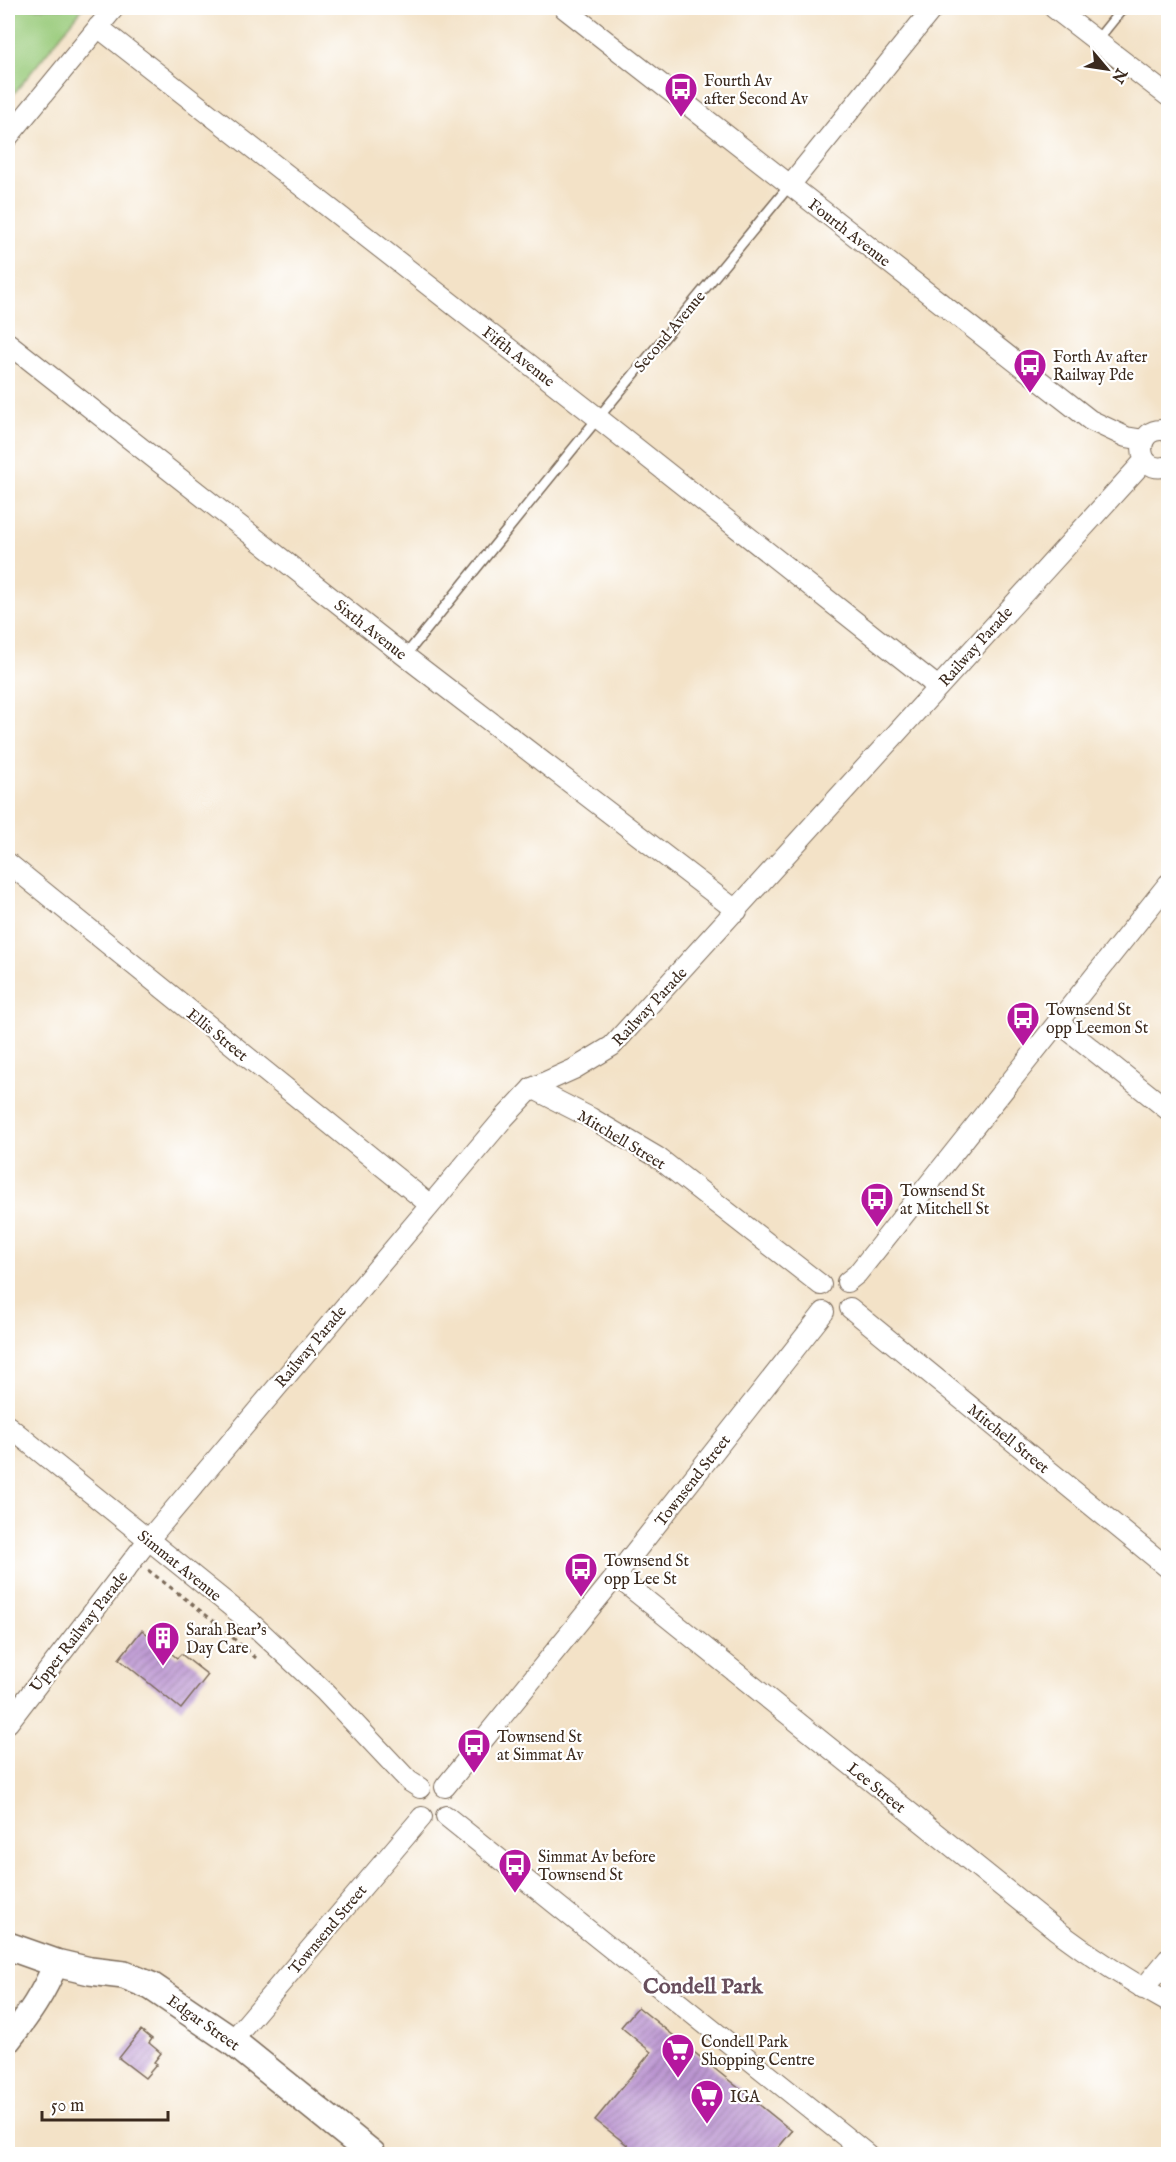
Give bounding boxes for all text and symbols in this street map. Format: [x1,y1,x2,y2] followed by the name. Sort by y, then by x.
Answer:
[1077,39,1137,99] north arrow
[1106,64,1131,86] text: N
[663,71,699,118] bus stop icon: Fourth Av after Second Av
[704,72,809,110] place label: Fourth Av after Second Av
[804,195,894,272] street label: Fourth Avenue
[631,287,710,377] street label: Second Avenue
[477,323,558,392] street label: Fifth Avenue
[1012,347,1048,394] bus stop icon: Forth Av after Railway Pde
[1053,348,1148,386] place label: Forth Av after Railway Pde
[329,596,410,665] street label: Sixth Avenue
[935,603,1018,691] street label: Railway Parade
[609,964,692,1051] street label: Railway Parade
[1005,1000,1041,1047] bus stop icon: Townsend St opp Leemon St
[1046,1001,1149,1039] place label: Townsend St opp Leemon St
[182,1005,252,1067] street label: Ellis Street
[573,1107,669,1175] street label: Mitchell Street
[859,1181,895,1228] bus stop icon: Townsend St at Mitchell St
[900,1182,990,1220] place label: Townsend St at Mitchell St
[272,1302,352,1392] street label: Railway Parade
[963,1400,1053,1479] street label: Mitchell Street
[652,1431,736,1531] street label: Townsend Street
[133,1527,225,1606] street label: Simmat Avenue
[563,1551,599,1598] bus stop icon: Townsend St opp Lee St
[604,1552,689,1590] place label: Townsend St opp Lee St
[26,1568,133,1697] street label: Upper Railway Parade
[145,1620,181,1667] building icon: Sarah Bear's Day Care
[186,1621,267,1659] place label: Sarah Bear's Day Care
[456,1727,492,1774] bus stop icon: Townsend St at Simmat Av
[497,1728,584,1766] place label: Townsend St at Simmat Av
[842,1759,909,1818] street label: Lee Street
[497,1847,533,1894] bus stop icon: Simmat Av before Townsend St
[538,1848,656,1886] place label: Simmat Av before Townsend St
[285,1881,372,1979] street label: Townsend Street
[643,1973,764,2001] district label: Condell Park
[163,1991,244,2056] street label: Edgar Street
[660,2032,696,2079] supermarket icon: Condell Park Shopping Centre
[701,2033,815,2071] place label: Condell Park Shopping Centre
[689,2078,725,2125] supermarket icon: IGA
[42,2084,168,2122] scale bar
[730,2088,761,2108] place label: IGA
[51,2095,84,2118] text: 50 m

